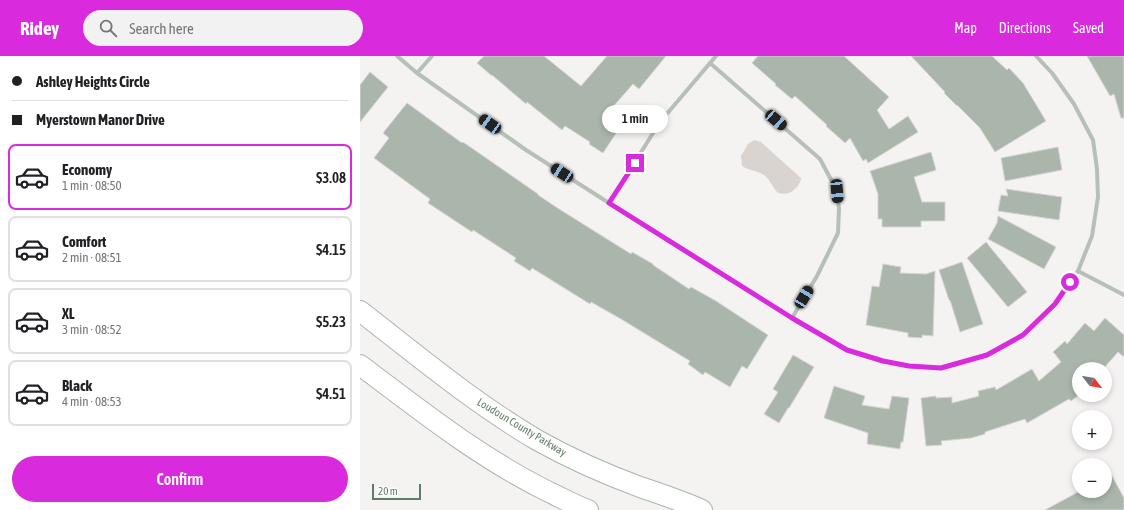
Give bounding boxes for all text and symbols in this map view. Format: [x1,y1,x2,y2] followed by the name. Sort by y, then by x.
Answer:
[83,10,363,46] search box
[20,17,59,39] text: Ridey
[97,17,119,39] icon: search
[129,20,194,37] text: Search here
[954,20,977,36] text: Map
[999,20,1051,36] text: Directions
[1073,20,1104,36] text: Saved
[36,73,150,90] text: Ashley Heights Circle
[602,105,668,133] callout: 1 min
[763,108,789,132] car
[36,111,165,128] text: Myerstown Manor Drive
[622,111,648,126] text: 1 min
[477,112,503,136] car
[626,154,644,172] route end
[14,159,50,195] icon: car
[62,161,112,178] text: Economy
[549,161,575,185] car
[316,169,346,186] text: $3.08
[62,178,122,193] text: 1 min · 08:50
[830,179,844,203] car
[14,231,50,267] icon: car
[62,233,106,250] text: Comfort
[316,241,346,258] text: $4.15
[62,250,122,265] text: 2 min · 08:51
[1061,273,1079,291] route start
[793,284,815,310] car
[14,303,50,339] icon: car
[62,305,75,322] text: XL
[316,313,346,330] text: $5.23
[62,322,122,337] text: 3 min · 08:52
[1072,362,1112,402] north arrow
[1072,362,1112,498] map controls
[14,375,50,411] icon: car
[62,377,92,394] text: Black
[316,385,346,402] text: $4.51
[62,394,122,409] text: 4 min · 08:53
[475,396,569,459] street label: Loudoun County Parkway
[1072,410,1112,450] button: +
[12,456,348,502] button: Confirm
[1072,458,1112,498] button: −
[372,482,421,501] scale bar
[378,485,398,497] text: 20 m

